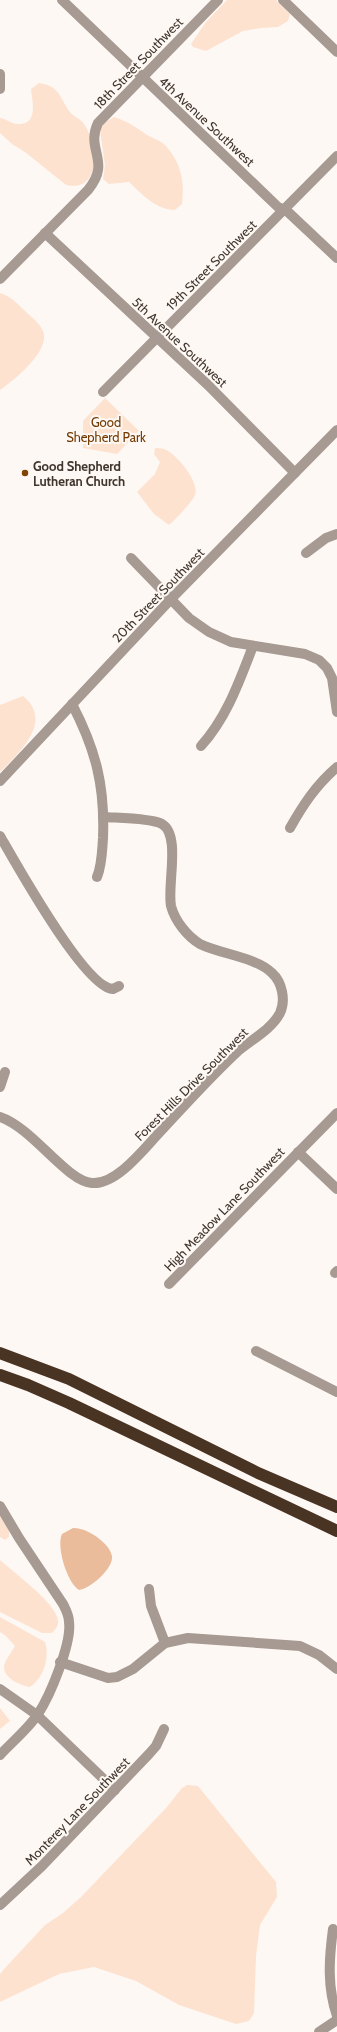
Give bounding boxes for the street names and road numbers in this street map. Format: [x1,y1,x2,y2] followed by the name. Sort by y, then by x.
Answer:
[90,13,186,112] street label: 18th Street Southwest
[156,73,258,170] street label: 4th Avenue Southwest
[163,216,260,313] street label: 19th Street Southwest
[129,294,231,391] street label: 5th Avenue Southwest
[109,544,208,646] street label: 20th Street Southwest
[131,1024,251,1144] street label: Forest Hills Drive Southwest
[160,1143,288,1274] street label: High Meadow Lane Southwest
[21,1753,133,1868] street label: Monterey Lane Southwest

